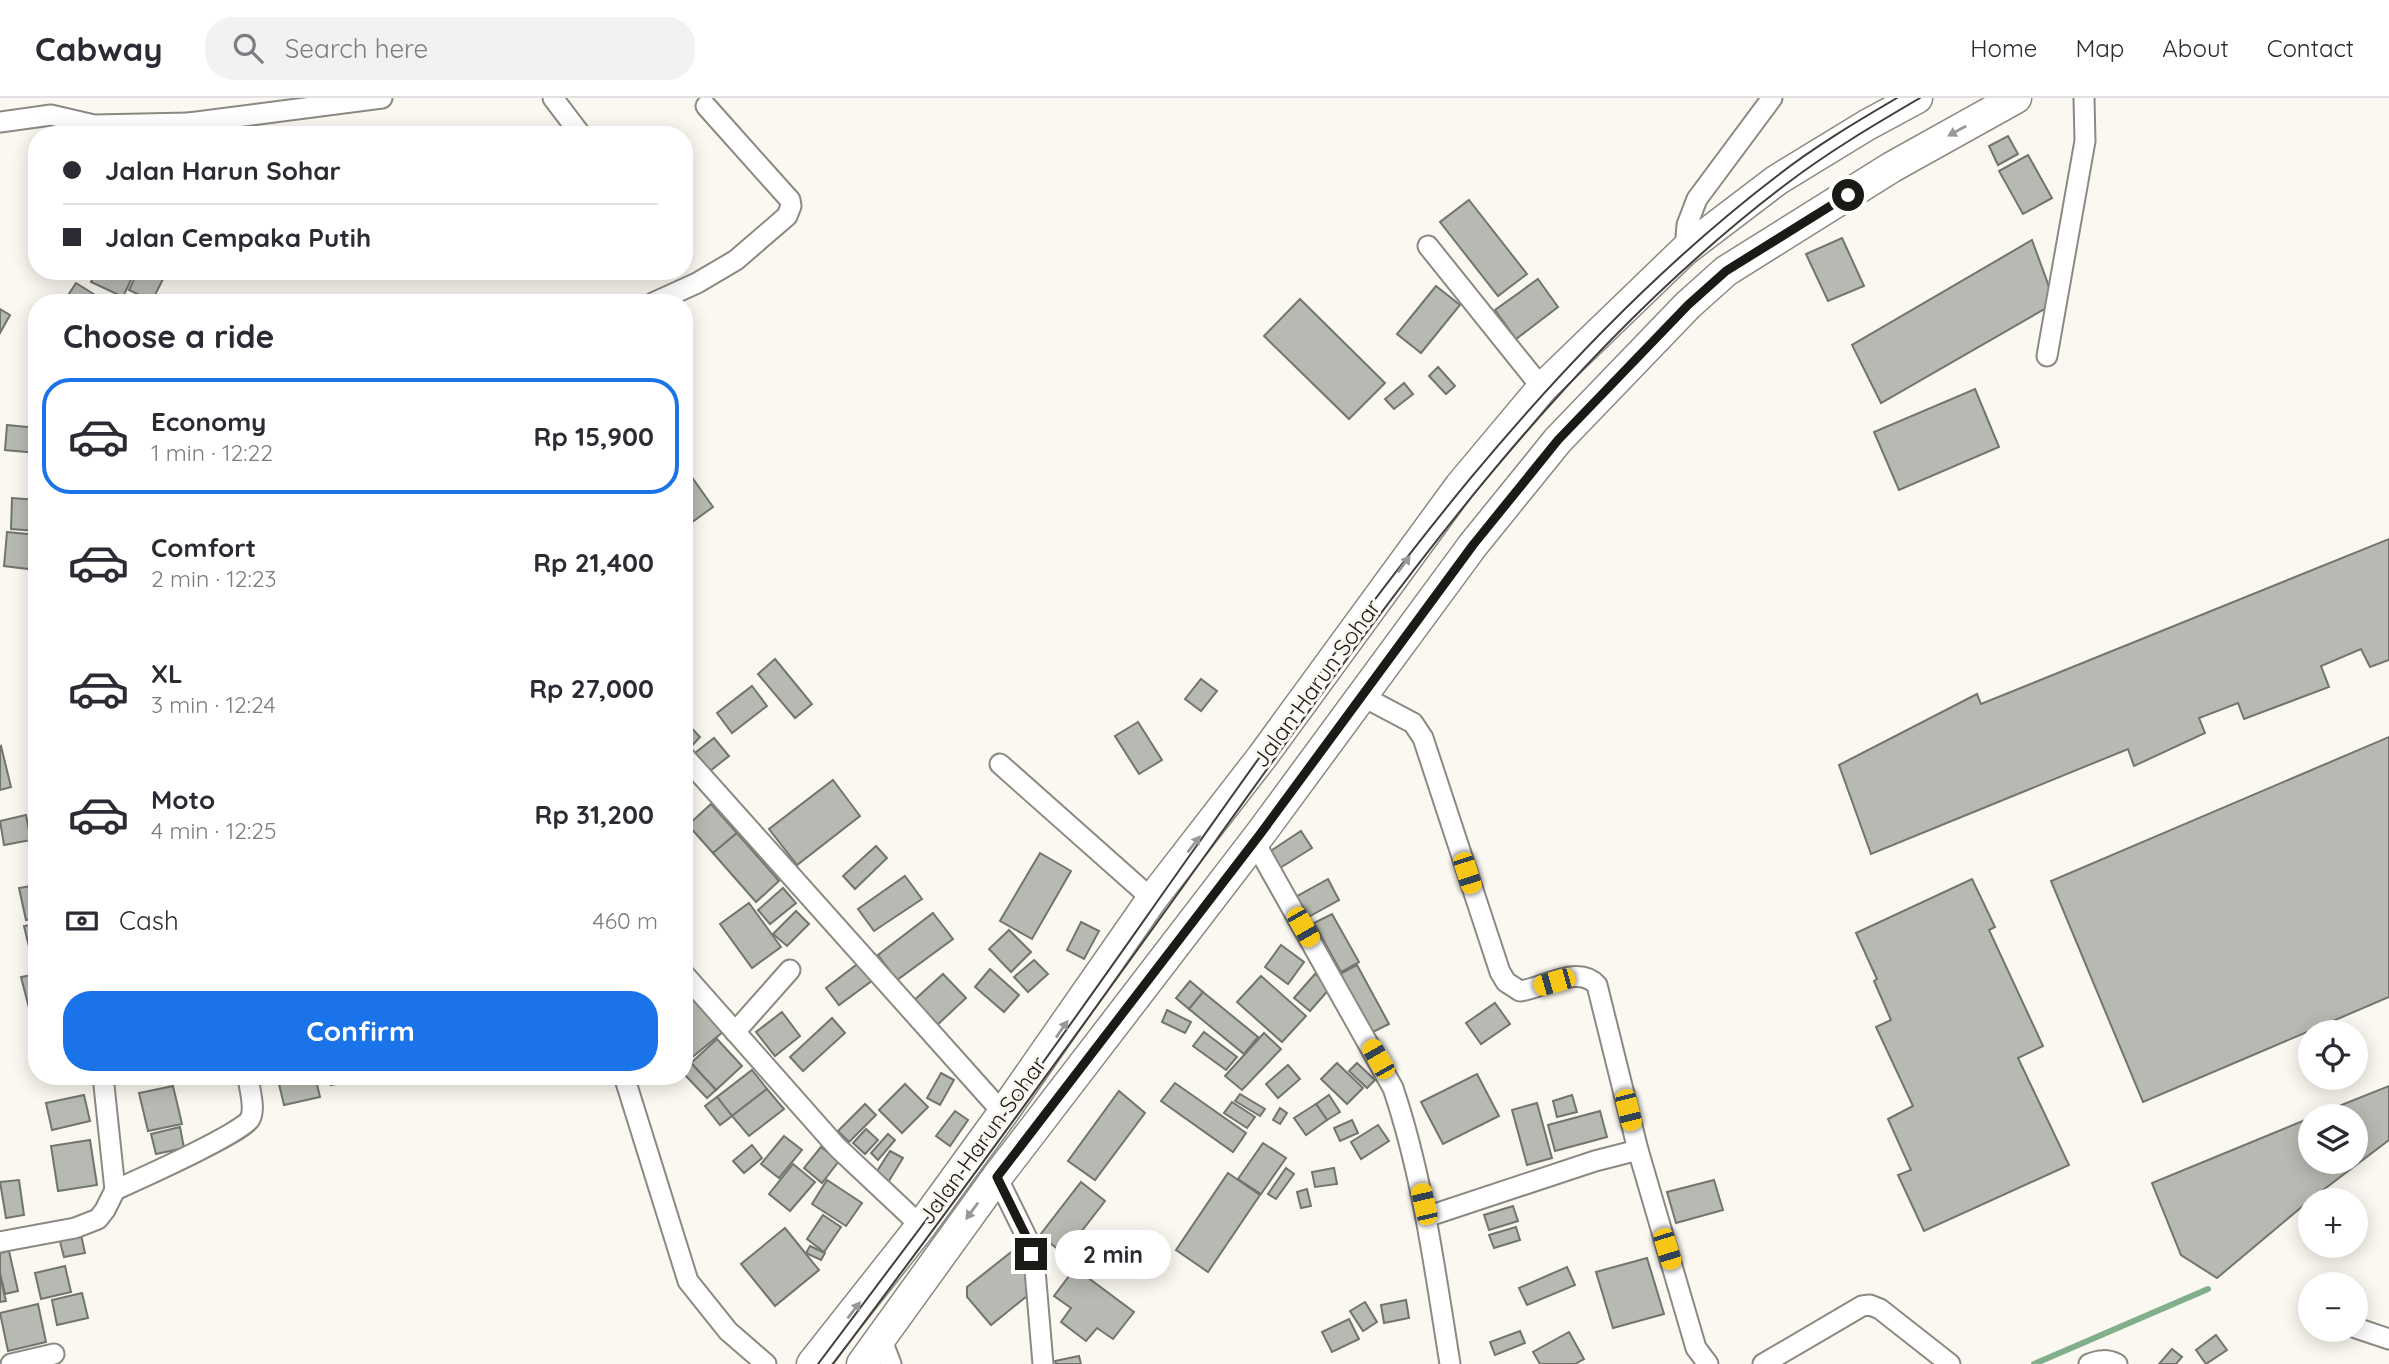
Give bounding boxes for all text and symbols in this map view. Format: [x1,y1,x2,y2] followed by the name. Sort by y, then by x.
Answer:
[205,17,695,80] search box
[35,28,163,69] text: Cabway
[229,29,267,67] icon: search
[285,32,428,65] text: Search here
[1970,33,2037,63] text: Home
[2075,33,2124,63] text: Map
[2162,33,2229,63] text: About
[2267,33,2354,63] text: Contact
[1947,125,1966,137] one-way arrow
[105,154,341,187] text: Jalan Harun Sohar
[1832,179,1864,211] route start
[105,221,371,254] text: Jalan Cempaka Putih
[63,316,275,356] text: Choose a ride
[67,405,130,468] icon: car
[151,405,266,438] text: Economy
[534,420,654,453] text: Rp 15,900
[151,438,273,467] text: 1 min · 12:22
[67,531,130,594] icon: car
[151,531,256,564] text: Comfort
[533,546,654,579] text: Rp 21,400
[1396,555,1410,573] one-way arrow
[151,564,277,593] text: 2 min · 12:23
[1245,593,1387,773] street label: Jalan Harun Sohar
[67,657,130,720] icon: car
[151,657,183,690] text: XL
[529,672,654,705] text: Rp 27,000
[151,690,276,719] text: 3 min · 12:24
[67,783,130,846] icon: car
[151,783,215,816] text: Moto
[535,798,654,831] text: Rp 31,200
[151,816,276,845] text: 4 min · 12:25
[1187,835,1201,853] one-way arrow
[1451,850,1484,896] car
[63,902,101,940] icon: cash
[119,904,179,937] text: Cash
[1284,904,1323,950] car
[593,906,658,935] text: 460 m
[1531,966,1578,998] car
[63,991,658,1071] button: Confirm
[1055,1020,1069,1038] one-way arrow
[2298,1020,2368,1342] map controls
[2298,1020,2368,1090] button: locate
[1359,1036,1398,1082] car
[911,1050,1053,1230] street label: Jalan Harun Sohar
[1613,1087,1644,1133] car
[2298,1104,2368,1174] button: layers
[1410,1181,1439,1227] car
[2298,1188,2368,1258] button: +
[965,1202,979,1220] one-way arrow
[1651,1226,1684,1272] car
[1056,1230,1171,1278] callout: 2 min
[1015,1238,1047,1270] route end
[1083,1240,1143,1269] text: 2 min
[2298,1272,2368,1342] button: −
[846,1302,861,1320] one-way arrow

